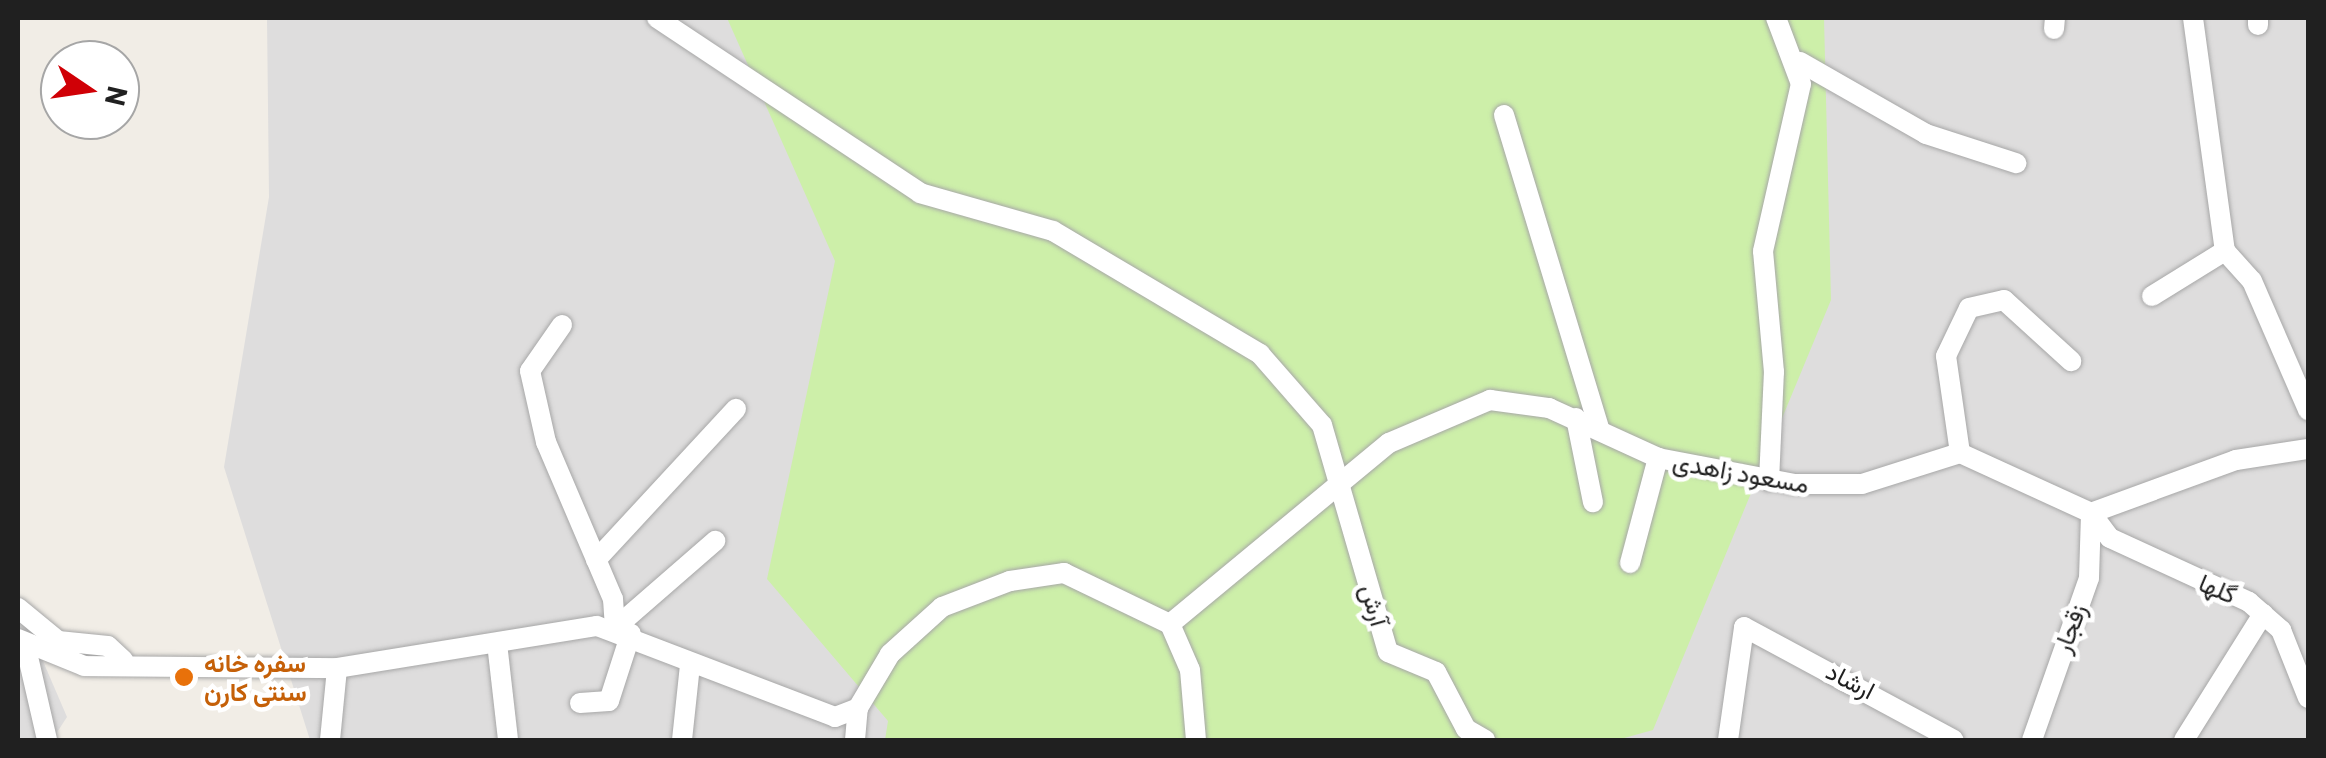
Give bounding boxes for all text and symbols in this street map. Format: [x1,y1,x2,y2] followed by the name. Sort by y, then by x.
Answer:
[40,40,140,140] north arrow
[99,83,136,109] text: N
[1671,445,1811,499] street label: مسعود زاهدی
[2195,567,2241,609] street label: گلها
[1355,581,1395,629] street label: آرش
[2046,599,2092,657] street label: زقجار
[204,648,307,707] place label: سفره خانه سنتی کارن
[1822,655,1880,705] street label: ارشاد
[173,666,195,688] marker: سفره خانه سنتی کارن

